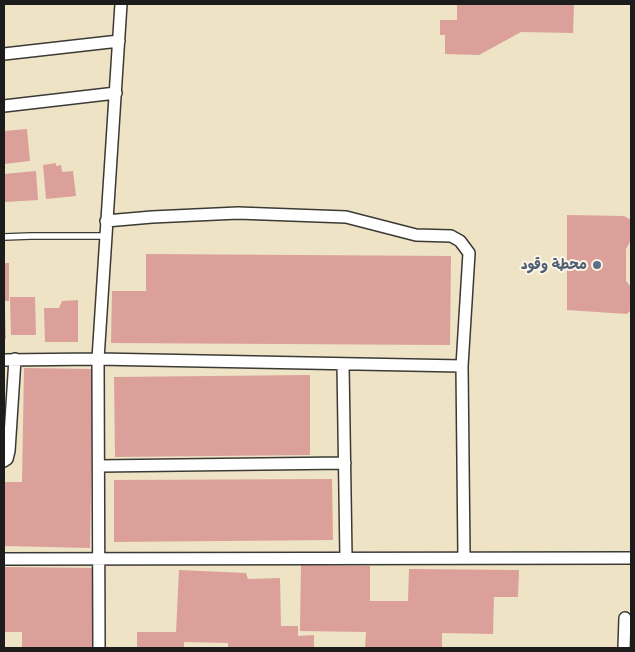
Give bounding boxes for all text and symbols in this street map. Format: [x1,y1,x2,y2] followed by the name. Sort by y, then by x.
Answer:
[521,257,587,273] place label: محطة وقود
[591,259,603,271] marker: محطة وقود

